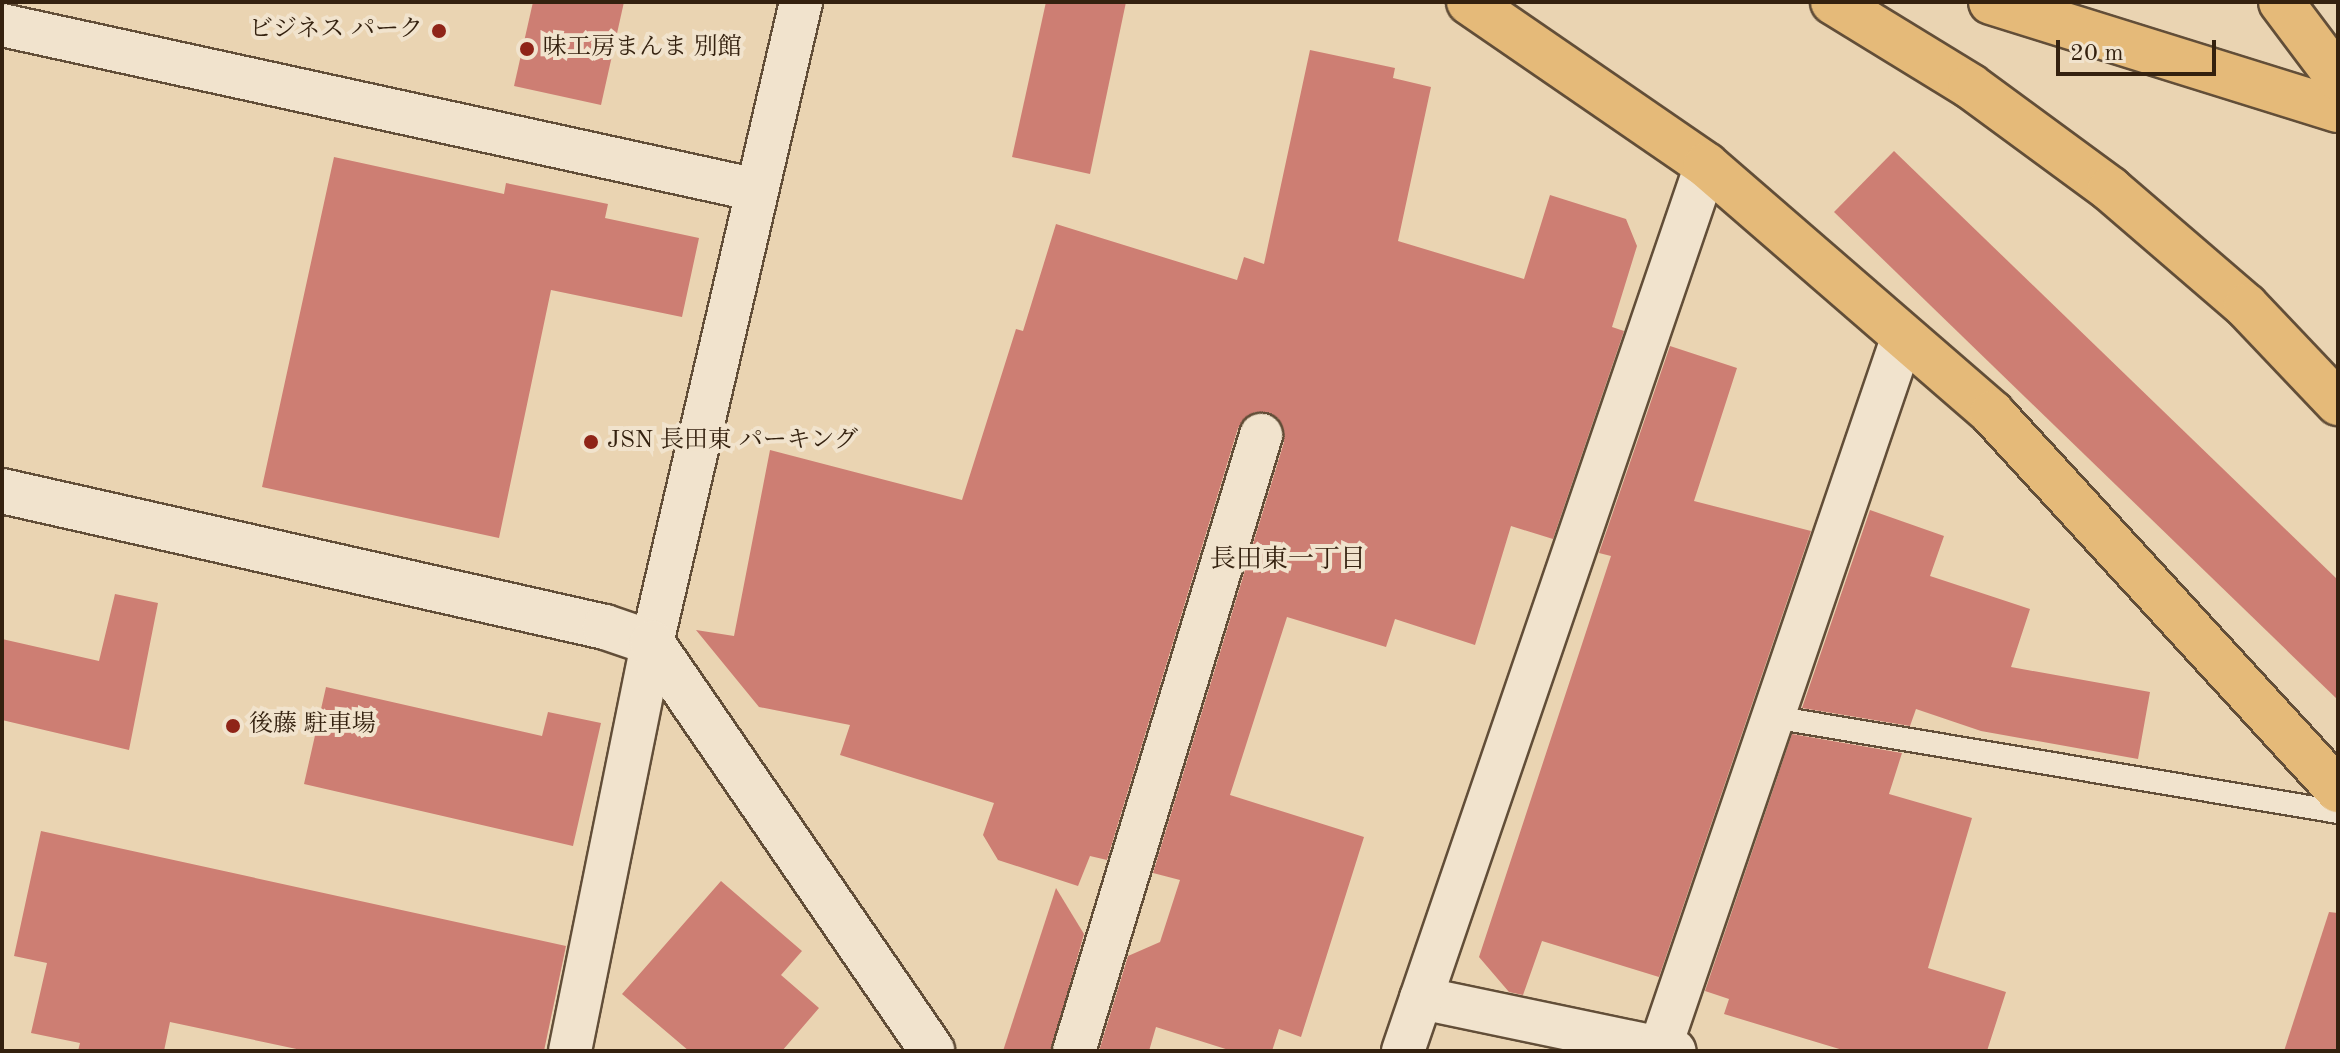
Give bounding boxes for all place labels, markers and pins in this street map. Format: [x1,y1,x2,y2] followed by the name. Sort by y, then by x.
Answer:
[248,17,423,45] place label: ビジネス パーク
[430,22,448,40] marker: ビジネス パーク
[543,35,742,63] place label: 味工房まんま 別館
[518,40,536,58] marker: 味工房まんま 別館
[607,428,859,456] place label: JSN 長田東 パーキング
[582,433,600,451] marker: JSN 長田東 パーキング
[249,712,376,740] place label: 後藤 駐車場
[224,717,242,735] marker: 後藤 駐車場

